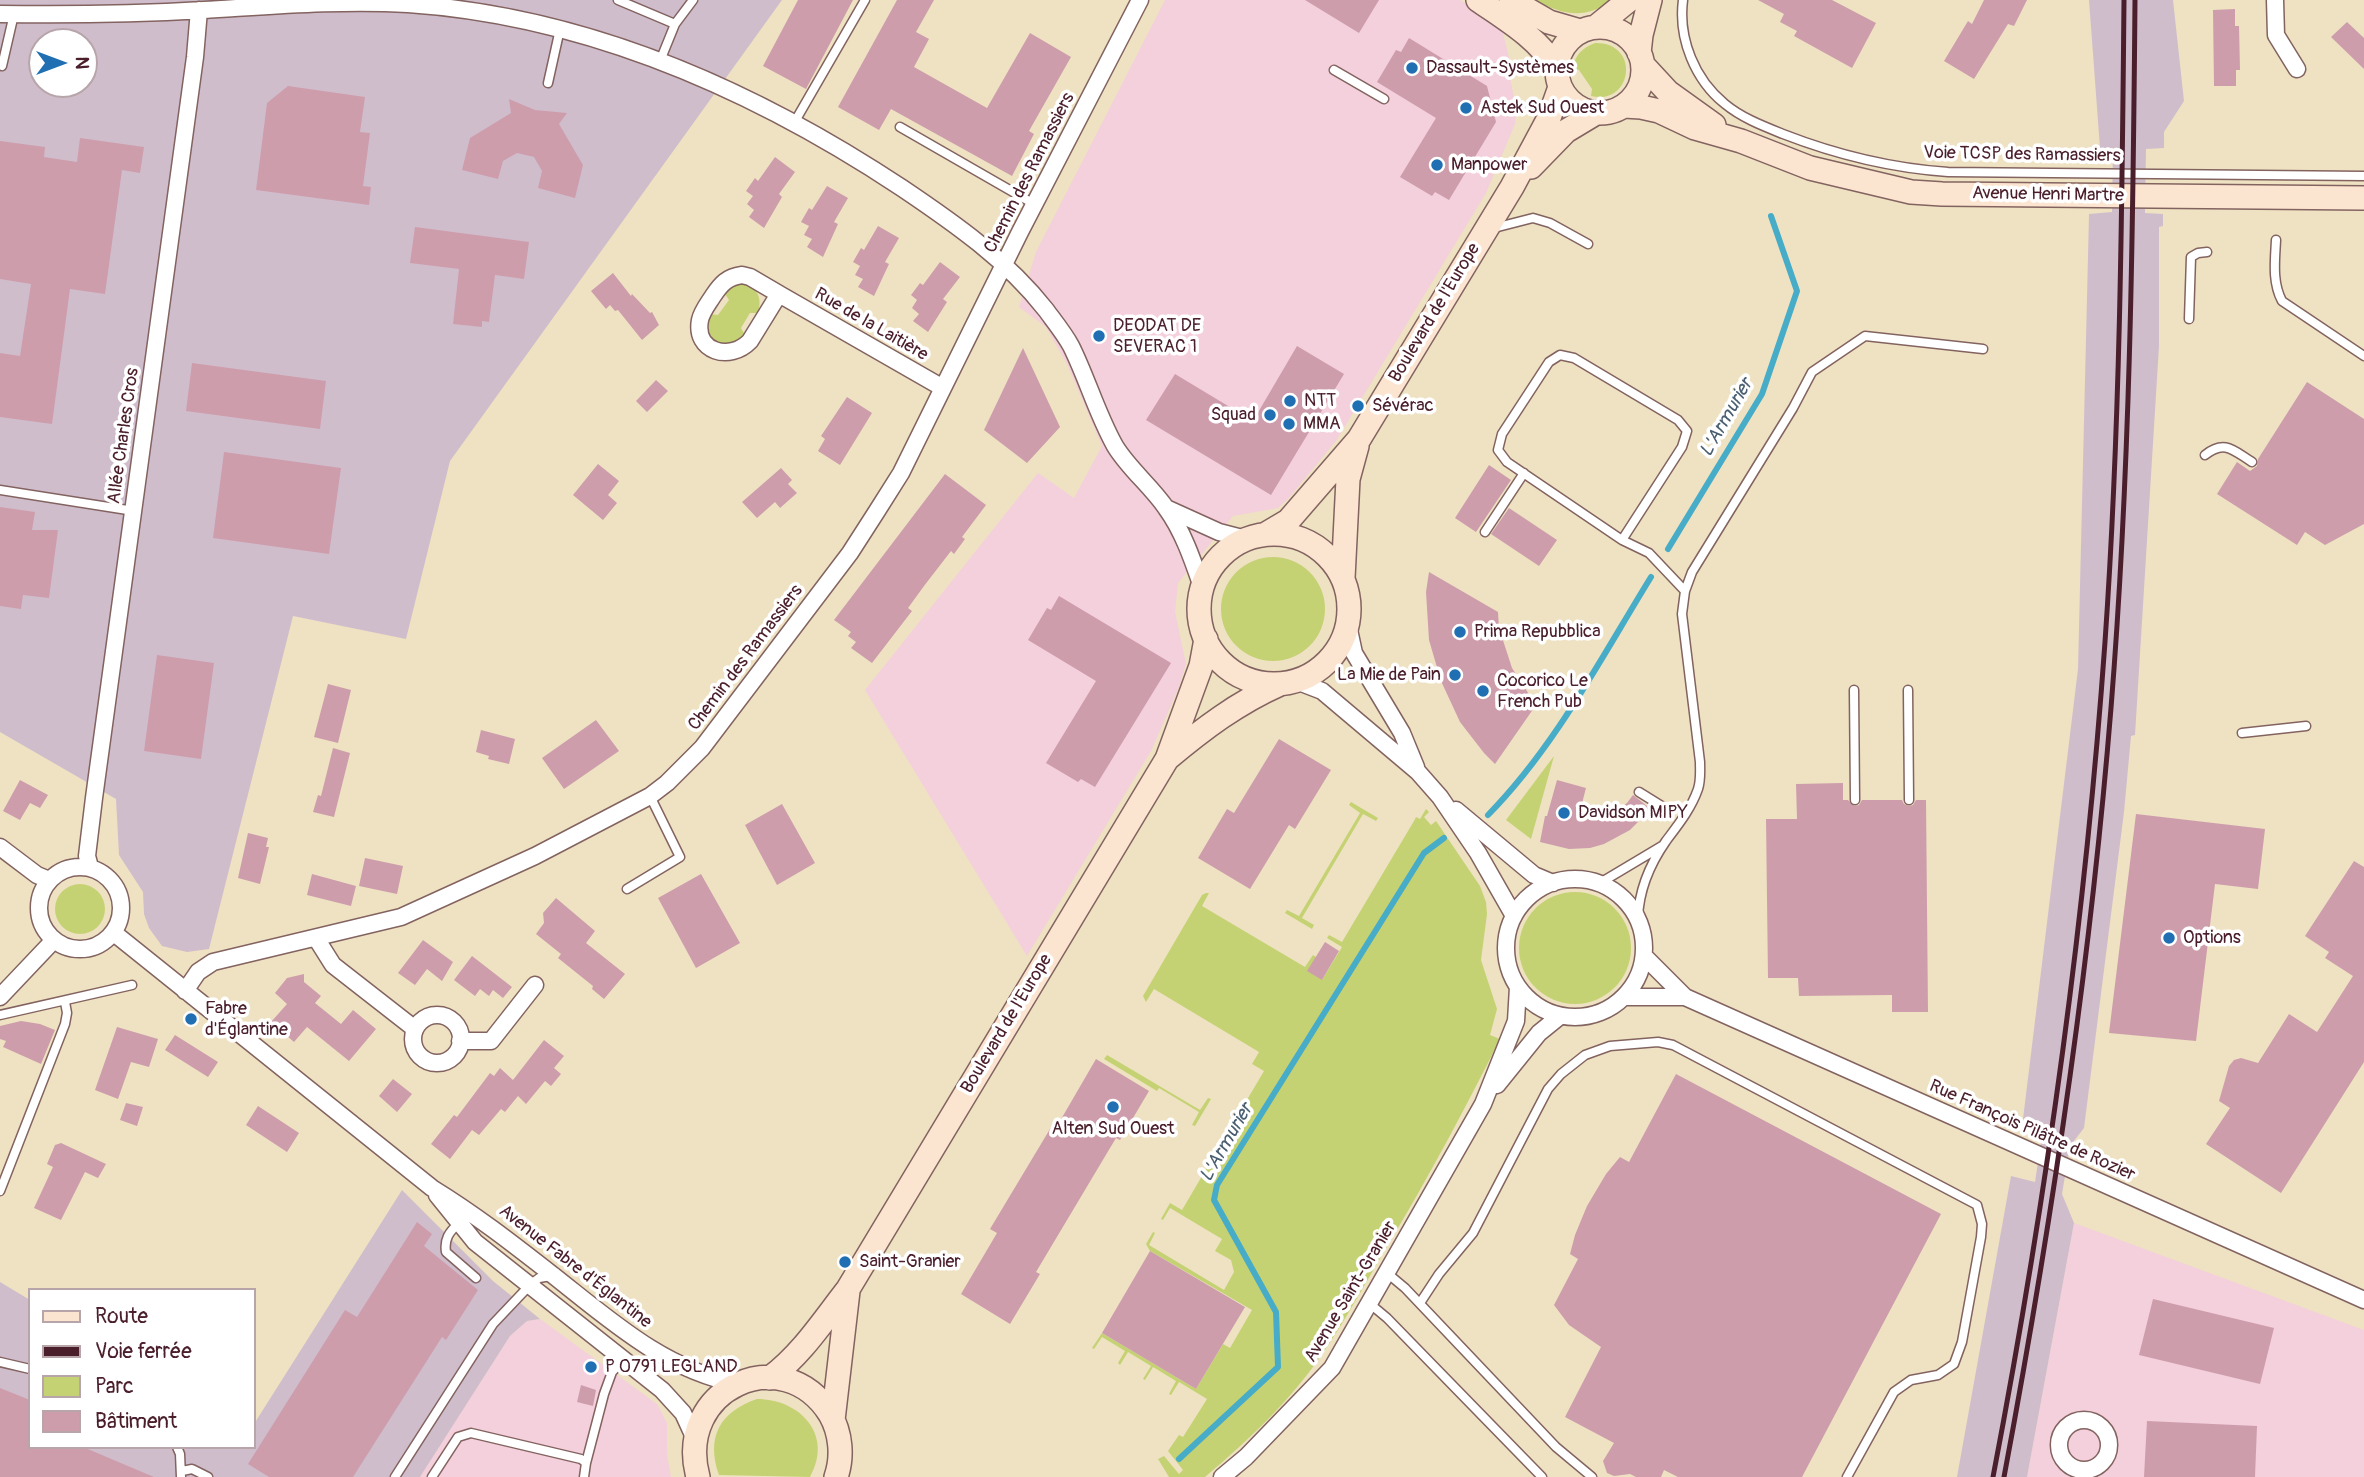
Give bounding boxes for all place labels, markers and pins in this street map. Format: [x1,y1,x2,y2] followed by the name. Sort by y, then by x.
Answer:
[1426,57,1574,79] place label: Dassault-Systèmes
[1404,60,1420,76] marker: Dassault-Systèmes
[1480,97,1604,119] place label: Astek Sud Ouest
[1458,100,1474,116] marker: Astek Sud Ouest
[1451,154,1527,176] place label: Manpower
[1429,157,1445,173] marker: Manpower
[1113,315,1201,358] place label: DEODAT DE SEVERAC 1
[1091,328,1107,344] marker: DEODAT DE SEVERAC 1
[1304,390,1336,412] place label: NTT
[1282,393,1298,409] marker: NTT
[1372,395,1434,417] place label: Sévérac
[1350,398,1366,414] marker: Sévérac
[1211,404,1256,426] place label: Squad
[1262,407,1278,423] marker: Squad
[1303,413,1341,435] place label: MMA
[1281,416,1297,432] marker: MMA
[1474,621,1601,643] place label: Prima Repubblica
[1452,624,1468,640] marker: Prima Repubblica
[1337,664,1441,686] place label: La Mie de Pain
[1447,667,1463,683] marker: La Mie de Pain
[1497,670,1588,712] place label: Cocorico Le French Pub
[1475,683,1491,699] marker: Cocorico Le French Pub
[1578,802,1688,824] place label: Davidson MIPY
[1556,805,1572,821] marker: Davidson MIPY
[2183,927,2241,949] place label: Options
[2161,930,2177,946] marker: Options
[205,998,288,1040] place label: Fabre d'Églantine
[183,1011,199,1027] marker: Fabre d'Églantine
[1105,1099,1121,1115] marker: Alten Sud Ouest
[1052,1118,1174,1140] place label: Alten Sud Ouest
[859,1251,961,1273] place label: Saint-Granier
[837,1254,853,1270] marker: Saint-Granier
[605,1356,738,1378] place label: P 0791 LEGLAND
[583,1359,599,1375] marker: P 0791 LEGLAND

